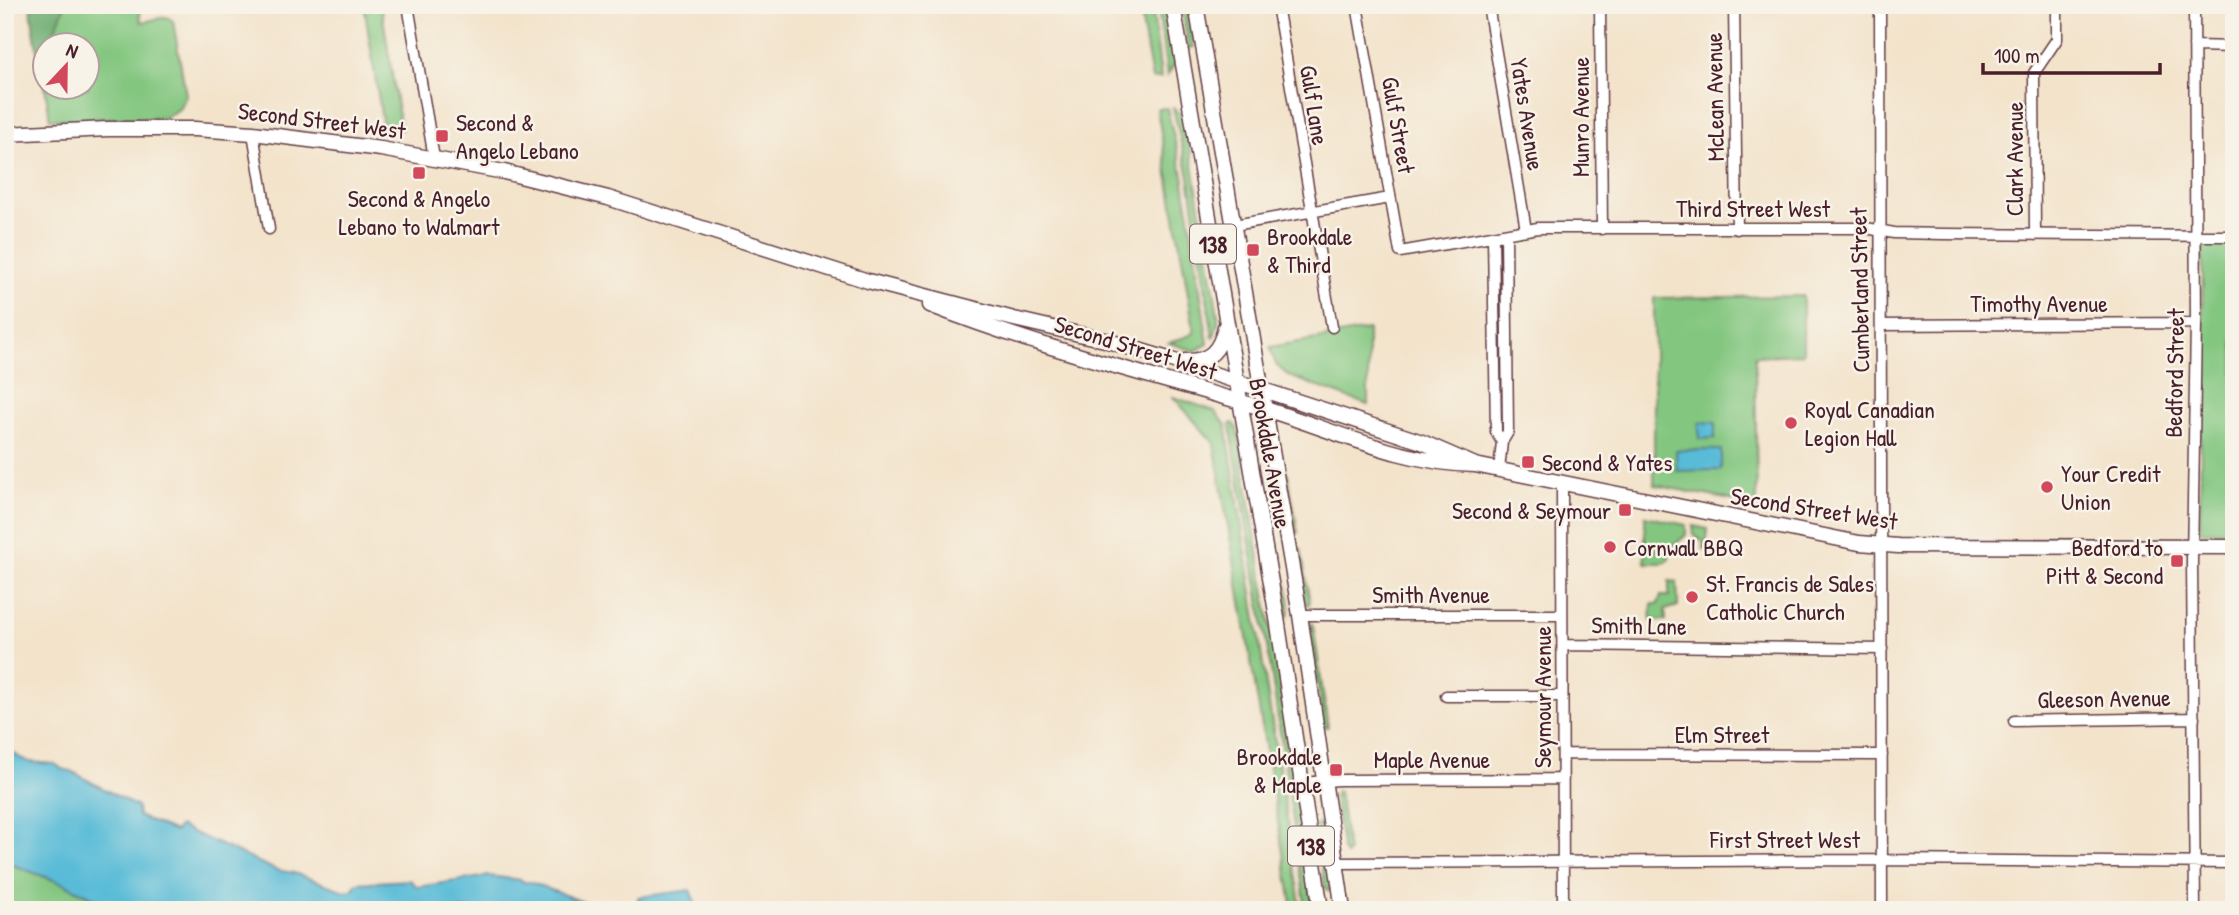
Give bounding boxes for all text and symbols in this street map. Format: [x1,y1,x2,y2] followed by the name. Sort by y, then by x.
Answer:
[32,32,102,102] north arrow
[1697,32,1731,162] street label: McLean Avenue
[1983,32,2160,76] scale bar
[63,36,82,64] text: N
[1994,41,2040,70] text: 100 m
[1503,55,1553,173] street label: Yates Avenue
[1564,57,1596,177] street label: Munro Avenue
[1293,63,1337,148] street label: Gulf Lane
[1375,74,1423,177] street label: Gulf Street
[236,94,408,146] street label: Second Street West
[1998,101,2030,216] street label: Clark Avenue
[456,106,579,166] place label: Second & Angelo Lebano
[434,128,450,144] marker: Second & Angelo Lebano
[411,165,427,181] marker: Second & Angelo Lebano to Walmart
[338,182,500,242] place label: Second & Angelo Lebano to Walmart
[1676,192,1831,224] street label: Third Street West
[1842,206,1876,373] street label: Cumberland Street
[1267,220,1353,280] place label: Brookdale & Third
[1190,224,1236,264] road number: 138
[1245,242,1261,258] marker: Brookdale & Third
[1970,287,2108,319] street label: Timothy Avenue
[1051,307,1222,387] street label: Second Street West
[2157,307,2191,438] street label: Bedford Street
[1242,375,1300,531] street label: Brookdale Avenue
[1805,393,1935,453] place label: Royal Canadian Legion Hall
[1783,415,1799,431] marker: Royal Canadian Legion Hall
[1542,446,1673,478] place label: Second & Yates
[1520,454,1536,470] marker: Second & Yates
[2061,457,2161,517] place label: Your Credit Union
[1728,479,1900,537] street label: Second Street West
[2039,479,2055,495] marker: Your Credit Union
[1452,494,1611,526] place label: Second & Seymour
[1617,502,1633,518] marker: Second & Seymour
[1624,531,1743,563] place label: Cornwall BBQ
[2046,531,2163,591] place label: Bedford to Pitt & Second
[1602,539,1618,555] marker: Cornwall BBQ
[2169,553,2185,569] marker: Bedford to Pitt & Second
[1706,567,1874,627] place label: St. Francis de Sales Catholic Church
[1372,578,1490,610] street label: Smith Avenue
[1684,589,1700,605] marker: St. Francis de Sales Catholic Church
[1591,608,1687,642] street label: Smith Lane
[1526,626,1558,768] street label: Seymour Avenue
[2037,681,2171,715] street label: Gleeson Avenue
[1675,718,1770,750] street label: Elm Street
[1237,740,1322,800] place label: Brookdale & Maple
[1374,743,1491,775] street label: Maple Avenue
[1328,762,1344,778] marker: Brookdale & Maple
[1709,823,1861,855] street label: First Street West
[1288,826,1334,866] road number: 138

